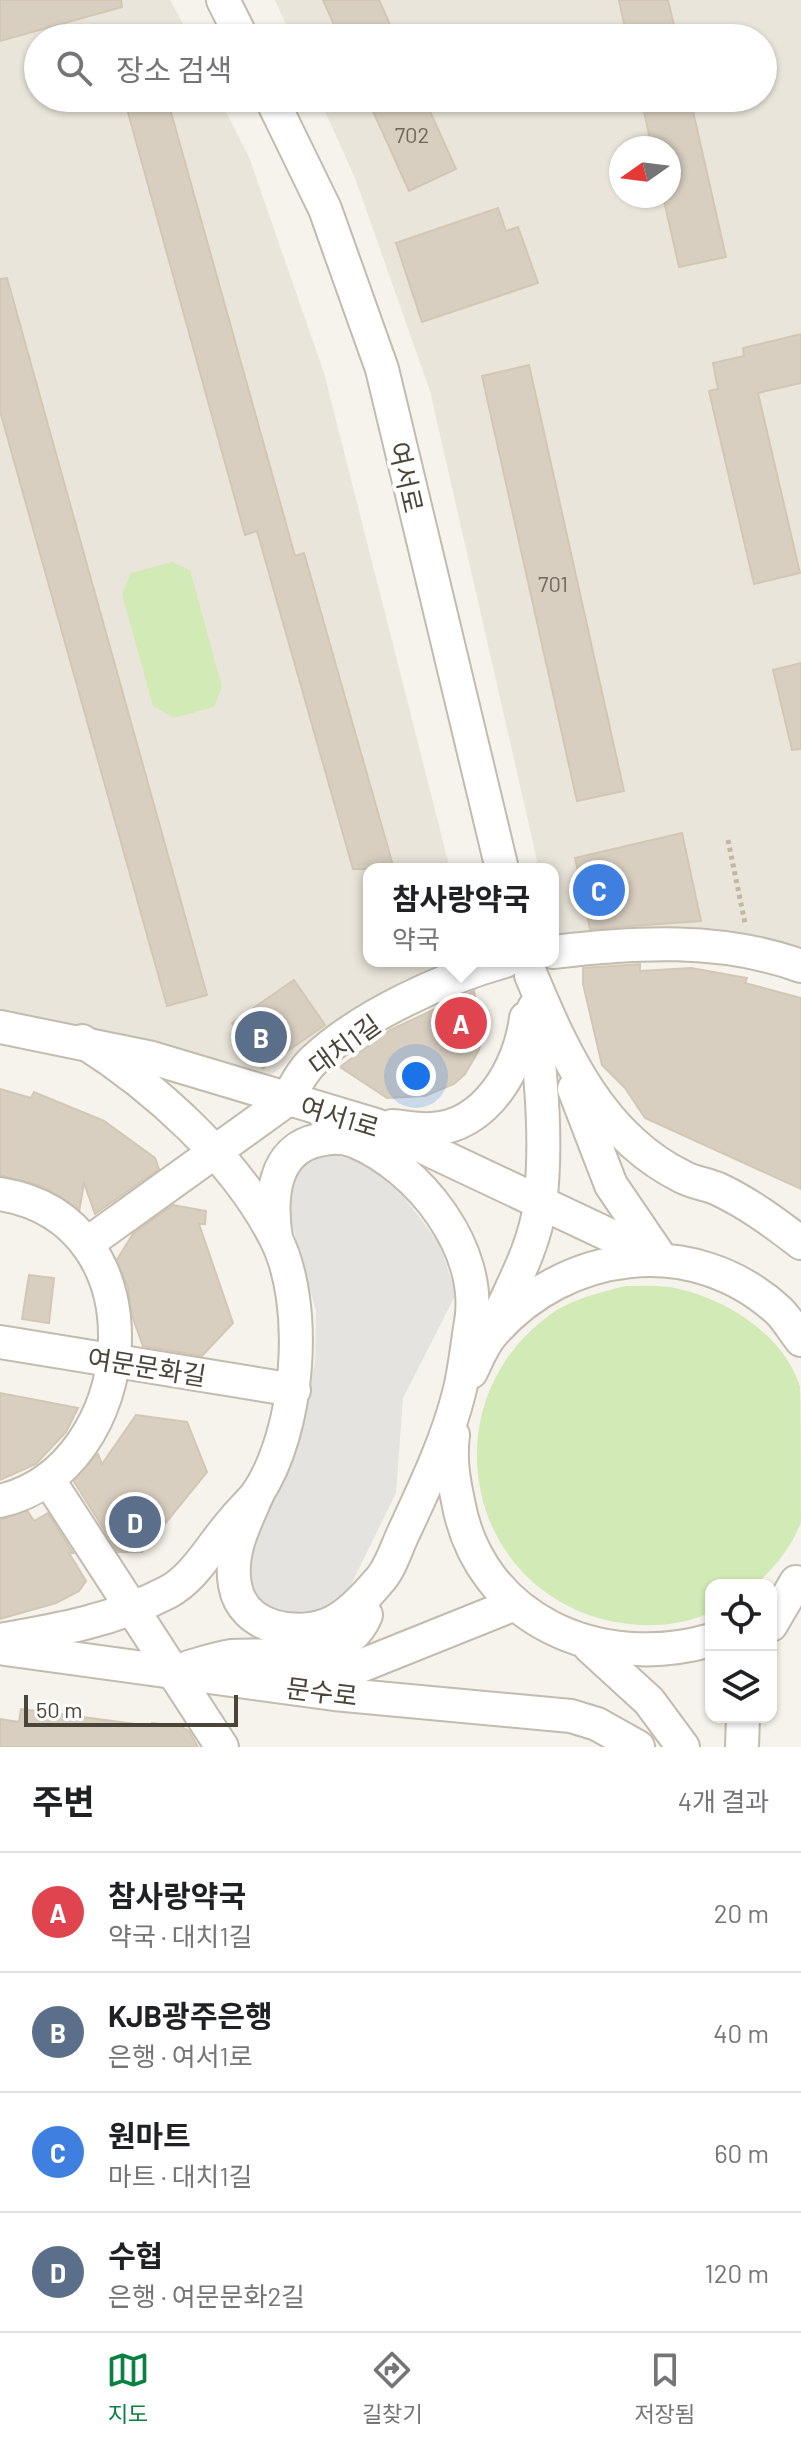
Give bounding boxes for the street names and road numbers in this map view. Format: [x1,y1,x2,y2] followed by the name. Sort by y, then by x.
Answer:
[384,439,430,515] street label: 여서로
[302,1008,386,1080] street label: 대치1길
[297,1089,383,1143] street label: 여서1로
[86,1341,208,1391] street label: 여문문화길
[284,1671,360,1711] street label: 문수로

